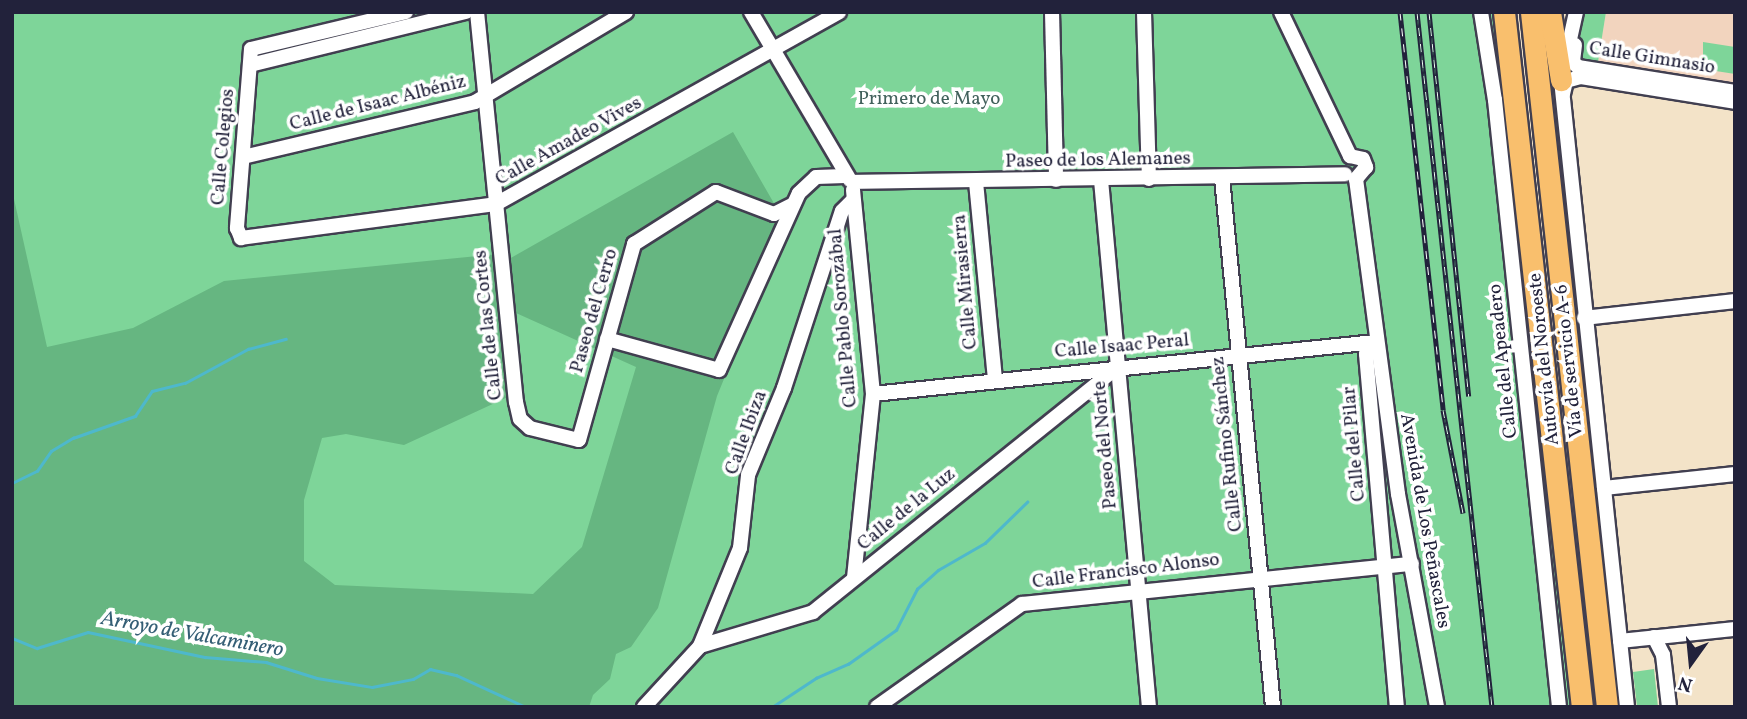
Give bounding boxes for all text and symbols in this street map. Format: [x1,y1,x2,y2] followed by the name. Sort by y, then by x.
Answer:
[1587,38,1717,80] street label: Calle Gimnasio
[288,71,468,137] street label: Calle de Isaac Albéniz
[208,88,240,206] street label: Calle Colegios
[858,89,1000,111] park label: Primero de Mayo
[492,92,646,192] street label: Calle Amadeo Vives
[1005,148,1191,174] street label: Paseo de los Alemanes
[949,214,983,350] street label: Calle Mirasierra
[825,228,863,408] street label: Calle Pablo Sorozábal
[566,246,624,376] street label: Paseo del Cerro
[470,249,508,401] street label: Calle de las Cortes
[1525,272,1565,446] street label: Autovía del Noroeste
[1485,283,1523,439] street label: Calle del Apeadero
[1551,283,1589,439] street label: Vía de servicio A-6
[1054,330,1190,364] street label: Calle Isaac Peral
[1207,355,1249,533] street label: Calle Rufino Sánchez
[1089,380,1123,510] street label: Paseo del Norte
[1339,386,1371,502] street label: Calle del Pilar
[721,388,773,478] street label: Calle Ibiza
[1394,412,1454,630] street label: Avenida de Los Peñascales
[853,464,961,556] street label: Calle de la Luz
[1031,549,1221,595] street label: Calle Francisco Alonso
[99,607,285,663] water label: Arroyo de Valcaminero
[1656,628,1726,698] north arrow
[1676,669,1696,698] text: N

